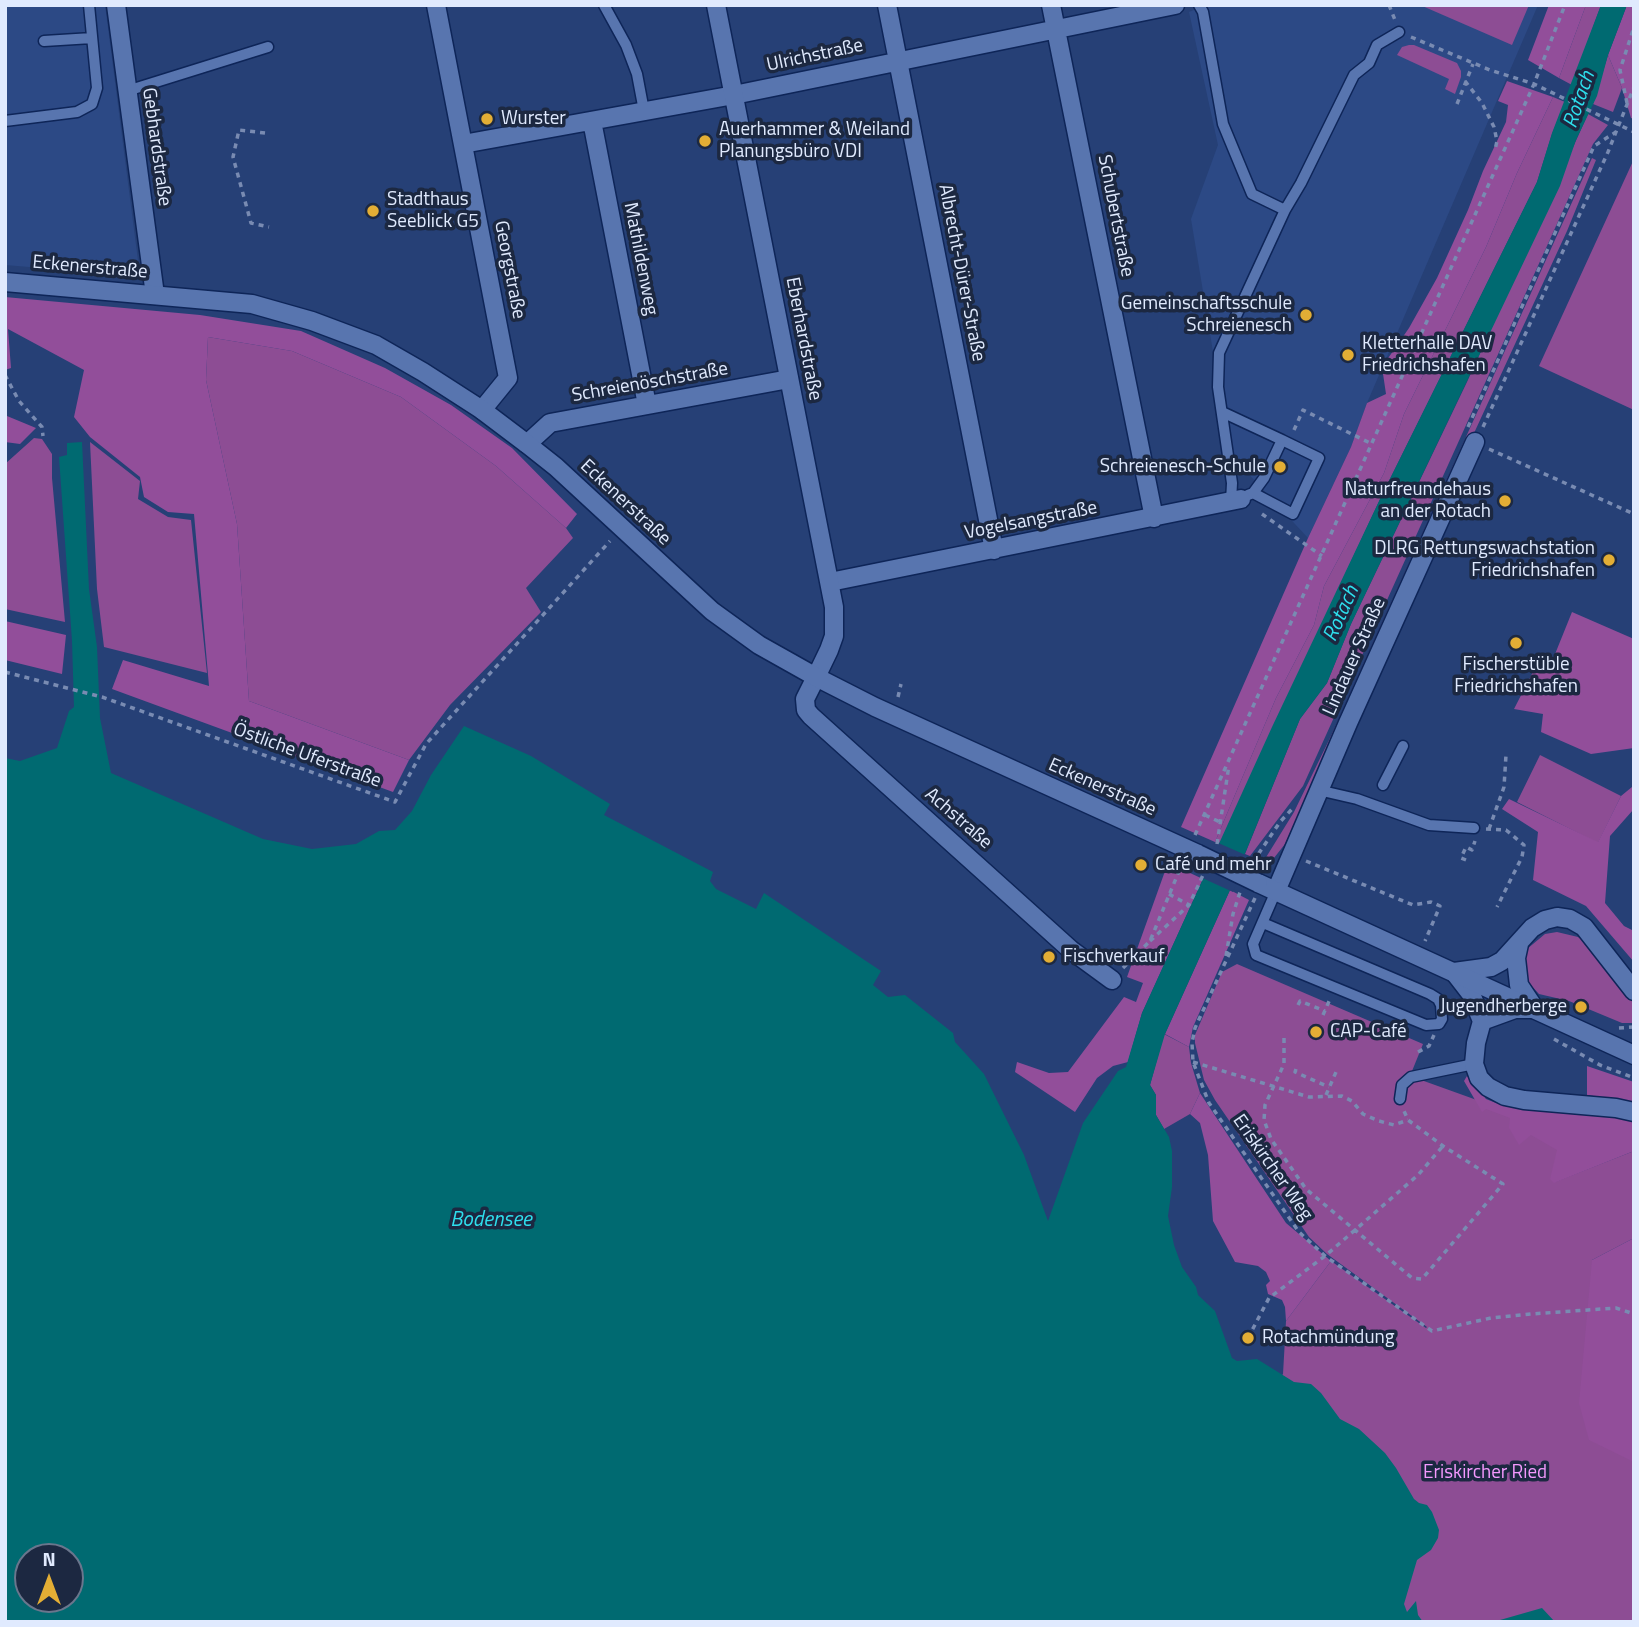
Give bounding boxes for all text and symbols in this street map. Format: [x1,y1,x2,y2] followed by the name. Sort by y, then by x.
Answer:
[765,35,865,77] street label: Ulrichstraße
[1559,68,1601,132] water label: Rotach
[136,86,176,208] street label: Gebhardstraße
[501,108,566,130] place label: Wurster
[479,111,495,127] marker: Wurster
[719,119,910,163] place label: Auerhammer & Weiland Planungsbüro VDI
[697,133,713,149] marker: Auerhammer & Weiland Planungsbüro VDI
[1092,153,1138,279] street label: Schubertstraße
[933,183,989,363] street label: Albrecht-Dürer-Straße
[387,189,479,233] place label: Stadthaus Seeblick G5
[618,201,662,317] street label: Mathildenweg
[365,203,381,219] marker: Stadthaus Seeblick G5
[488,219,530,321] street label: Georgstraße
[31,252,149,284] street label: Eckenerstraße
[780,276,826,402] street label: Eberhardstraße
[1121,293,1292,337] place label: Gemeinschaftsschule Schreienesch
[1298,307,1314,323] marker: Gemeinschaftsschule Schreienesch
[1362,333,1492,377] place label: Kletterhalle DAV Friedrichshafen
[1340,347,1356,363] marker: Kletterhalle DAV Friedrichshafen
[570,358,730,408] street label: Schreienöschstraße
[575,455,675,551] street label: Eckenerstraße
[1100,456,1266,478] place label: Schreienesch-Schule
[1272,459,1288,475] marker: Schreienesch-Schule
[1344,479,1491,523] place label: Naturfreundehaus an der Rotach
[1497,493,1513,509] marker: Naturfreundehaus an der Rotach
[963,497,1099,545] street label: Vogelsangstraße
[1374,538,1595,582] place label: DLRG Rettungswachstation Friedrichshafen
[1601,552,1617,568] marker: DLRG Rettungswachstation Friedrichshafen
[1319,582,1365,646] water label: Rotach
[1319,594,1391,720] street label: Lindauer Straße
[1508,635,1524,651] marker: Fischerstüble Friedrichshafen
[1454,654,1578,698] place label: Fischerstüble Friedrichshafen
[230,719,384,793] street label: Östliche Uferstraße
[1045,754,1159,822] street label: Eckenerstraße
[920,784,996,854] street label: Achstraße
[1155,854,1272,876] place label: Café und mehr
[1133,857,1149,873] marker: Café und mehr
[1063,946,1164,968] place label: Fischverkauf
[1041,949,1057,965] marker: Fischverkauf
[1440,996,1567,1018] place label: Jugendherberge
[1573,999,1589,1015] marker: Jugendherberge
[1330,1021,1407,1043] place label: CAP-Café
[1308,1024,1324,1040] marker: CAP-Café
[1227,1111,1317,1225] street label: Eriskircher Weg
[450,1208,532,1234] water label: Bodensee
[1262,1327,1394,1349] place label: Rotachmündung
[1240,1330,1256,1346] marker: Rotachmündung
[1423,1462,1547,1484] park label: Eriskircher Ried
[14,1543,84,1613] north arrow
[42,1544,56,1573] text: N

